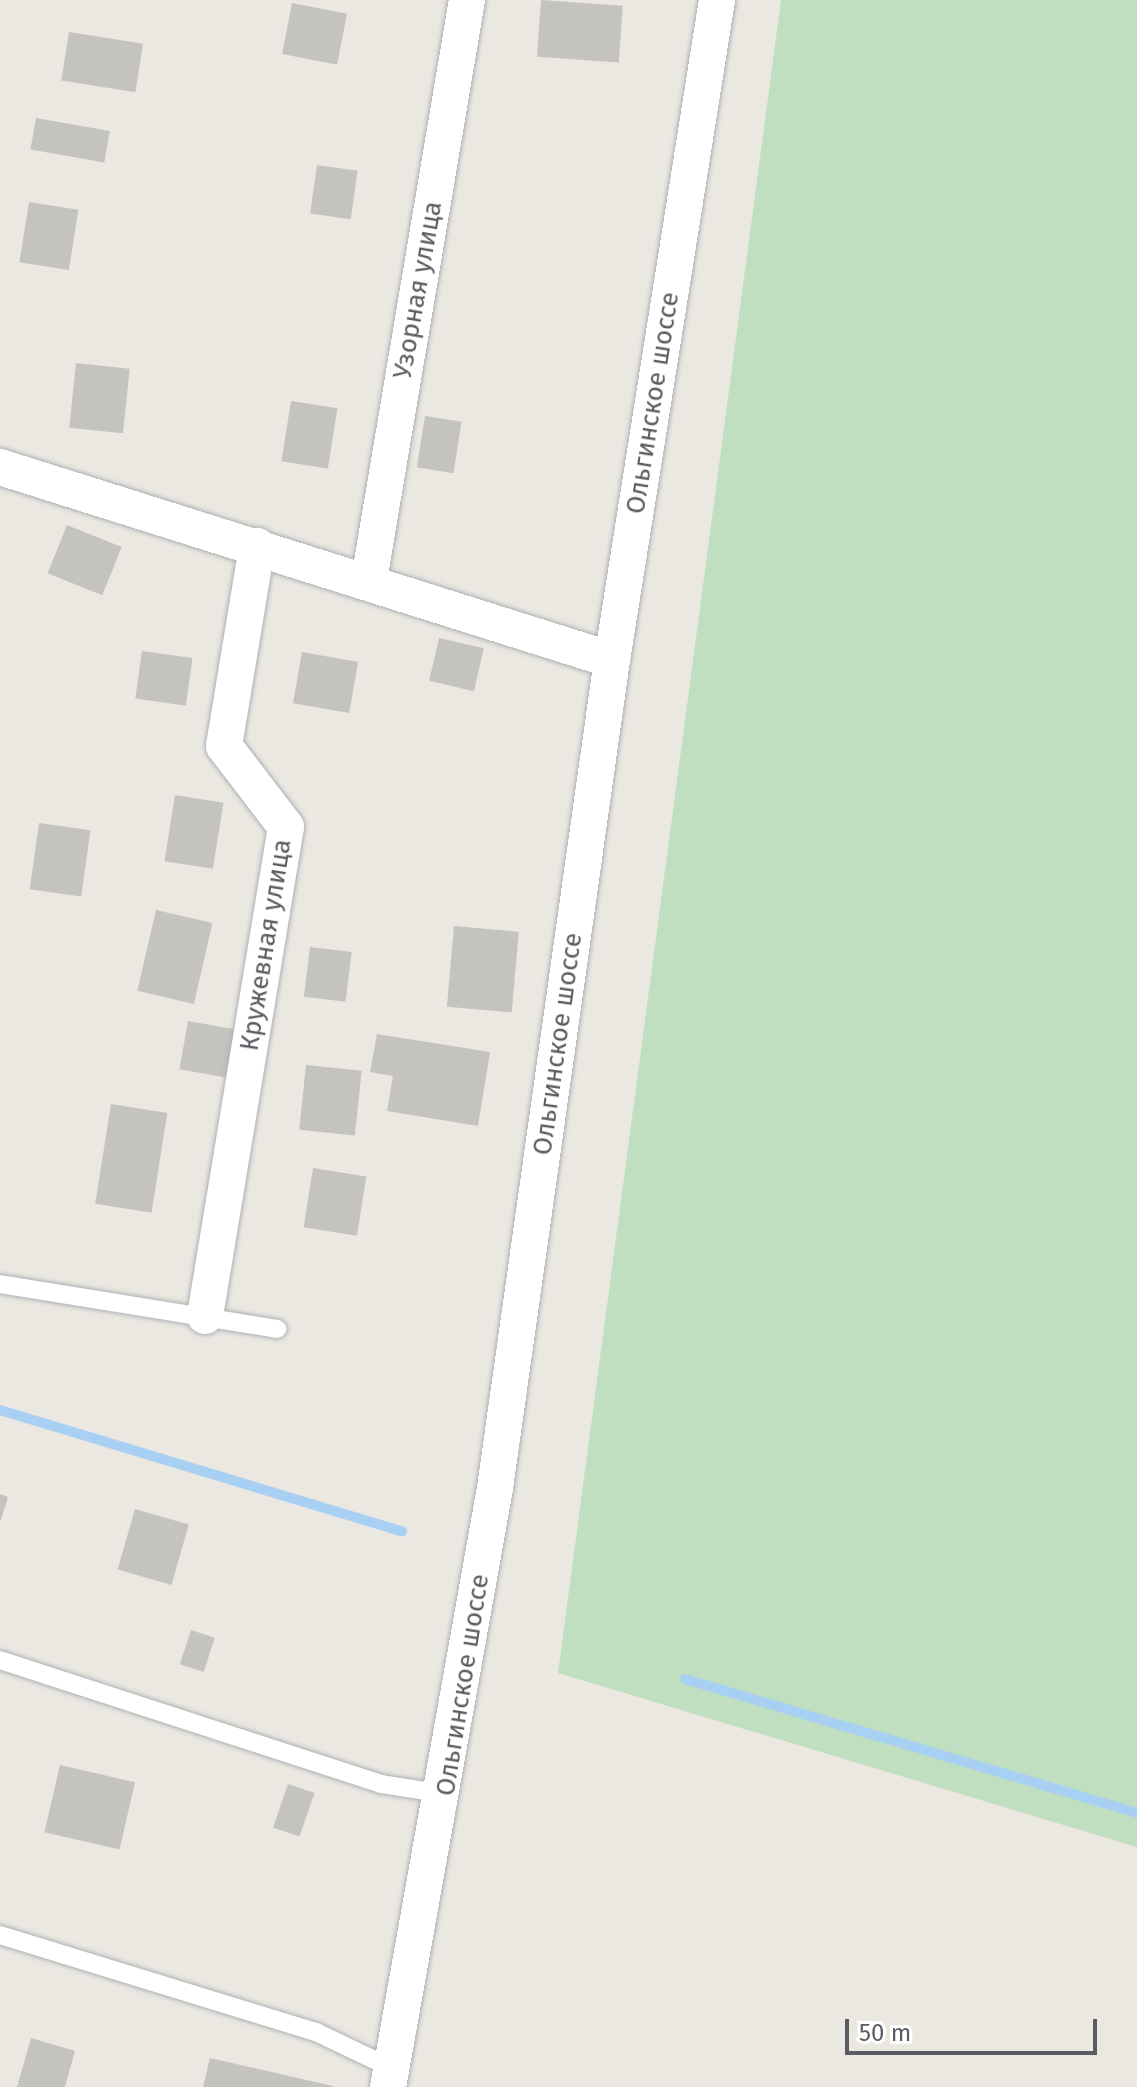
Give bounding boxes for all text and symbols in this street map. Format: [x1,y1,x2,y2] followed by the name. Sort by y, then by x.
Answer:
[387,199,449,381] street label: Узорная улица
[620,290,686,516] street label: Ольгинское шоссе
[234,837,298,1053] street label: Кружевная улица
[527,931,589,1157] street label: Ольгинское шоссе
[430,1572,496,1798] street label: Ольгинское шоссе
[849,2003,1101,2053] scale bar
[859,2019,911,2047] text: 50 m

